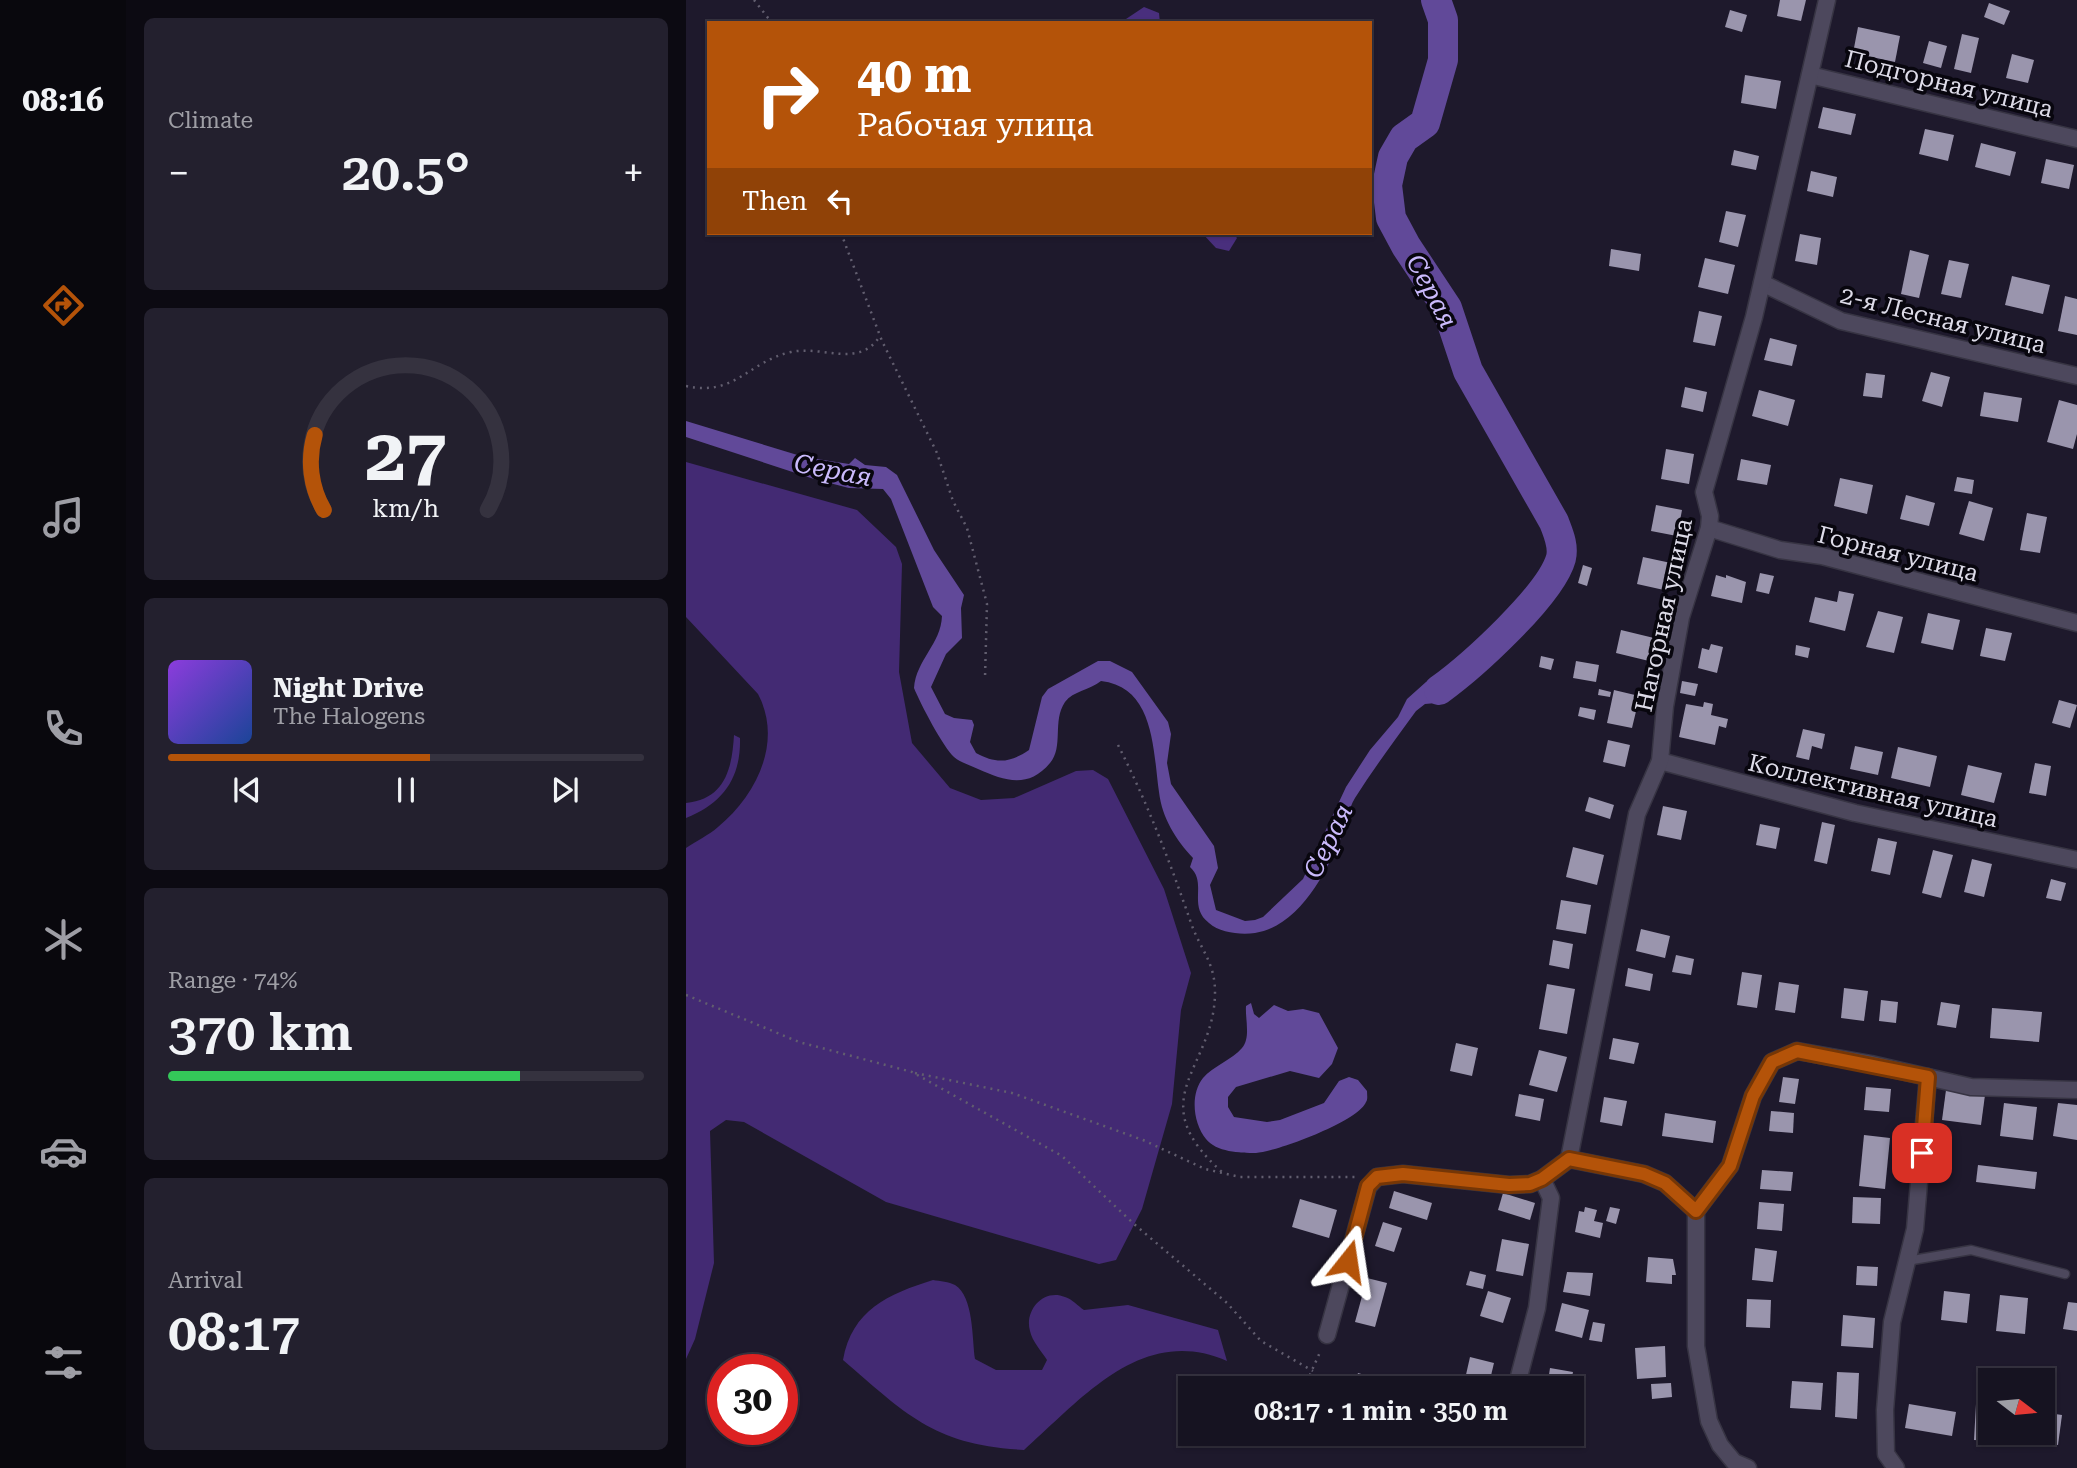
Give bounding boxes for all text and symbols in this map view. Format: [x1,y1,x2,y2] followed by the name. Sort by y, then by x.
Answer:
[1842,45,2056,123] street label: Подгорная улица
[857,47,972,104] text: 40 m
[742,49,833,140] icon: right
[22,81,104,119] text: 08:16
[857,106,1094,144] text: Рабочая улица
[168,107,253,134] text: Climate
[342,142,470,203] text: 20.5°
[168,151,189,195] text: −
[623,151,644,195] text: +
[821,182,859,220] icon: left
[742,186,807,216] text: Then
[1400,249,1464,333] water label: Серая
[39,281,88,330] icon: directions
[1837,281,2049,359] street label: 2-я Лесная улица
[365,413,447,498] text: 27
[792,448,874,492] water label: Серая
[39,493,88,542] icon: music
[373,494,439,523] text: km/h
[1630,516,1698,714] street label: Нагорная улица
[1815,521,1981,587] street label: Горная улица
[273,673,424,703] text: Night Drive
[273,703,425,730] text: The Halogens
[39,704,88,753] icon: phone
[1745,749,2001,833] street label: Коллективная улица
[228,771,266,809] icon: previous
[387,771,425,809] icon: pause
[546,771,584,809] icon: next
[1297,799,1359,883] water label: Серая
[39,915,88,964] icon: climate
[168,967,297,994] text: Range · 74%
[168,1002,353,1063] text: 370 km
[1892,1123,1952,1183] pin
[39,1127,88,1176] icon: car
[1903,1134,1941,1172] icon: arrive
[1311,1224,1385,1298] position arrow
[168,1267,243,1294] text: Arrival
[168,1302,300,1363] text: 08:17
[39,1338,88,1387] icon: filters
[707,1354,798,1445] speed limit sign: 30
[1978,1368,2054,1446] north arrow
[1978,1368,2055,1445] map controls
[1254,1396,1508,1426] text: 08:17 · 1 min · 350 m

